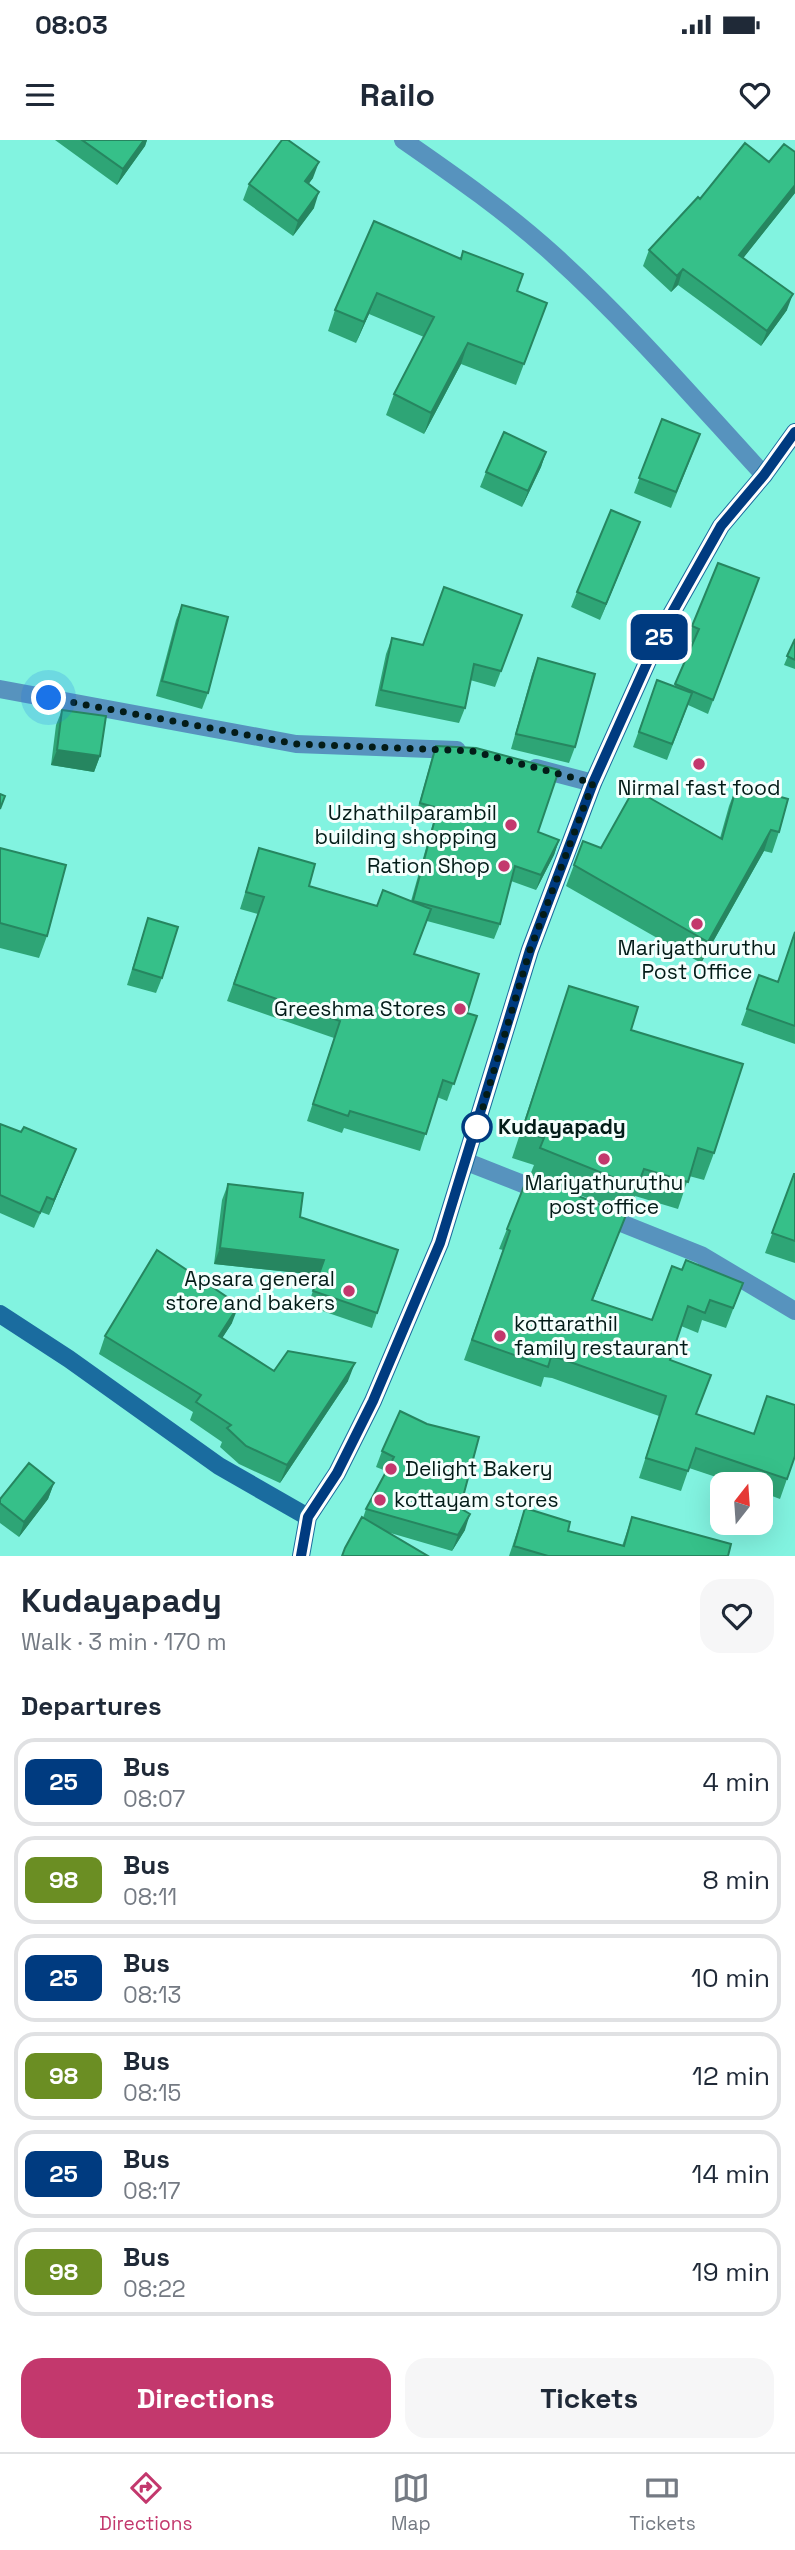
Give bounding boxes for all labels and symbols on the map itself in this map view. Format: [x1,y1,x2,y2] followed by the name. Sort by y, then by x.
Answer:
[628,614,690,660] line badge: 25
[31,680,66,715] your location
[691,756,707,772] marker: Nirmal fast food
[618,774,780,801] place label: Nirmal fast food
[314,799,497,850] place label: Uzhathilparambil building shopping
[503,817,519,833] marker: Uzhathilparambil building shopping
[367,852,490,879] place label: Ration Shop
[496,858,512,874] marker: Ration Shop
[689,916,705,932] marker: Mariyathuruthu Post Office
[618,934,776,985] place label: Mariyathuruthu Post Office
[274,995,446,1022] place label: Greeshma Stores
[452,1001,468,1017] marker: Greeshma Stores
[462,1112,492,1142] marker: Kudayapady
[498,1113,626,1140] place label: Kudayapady
[596,1151,612,1167] marker: Mariyathuruthu post office
[525,1169,683,1220] place label: Mariyathuruthu post office
[165,1265,335,1316] place label: Apsara general store and bakers
[341,1283,357,1299] marker: Apsara general store and bakers
[514,1310,689,1361] place label: kottarathil family restaurant
[492,1328,508,1344] marker: kottarathil family restaurant
[405,1455,553,1482] place label: Delight Bakery
[383,1461,399,1477] marker: Delight Bakery
[710,1472,774,1535] north arrow
[394,1486,558,1513] place label: kottayam stores
[372,1492,388,1508] marker: kottayam stores

